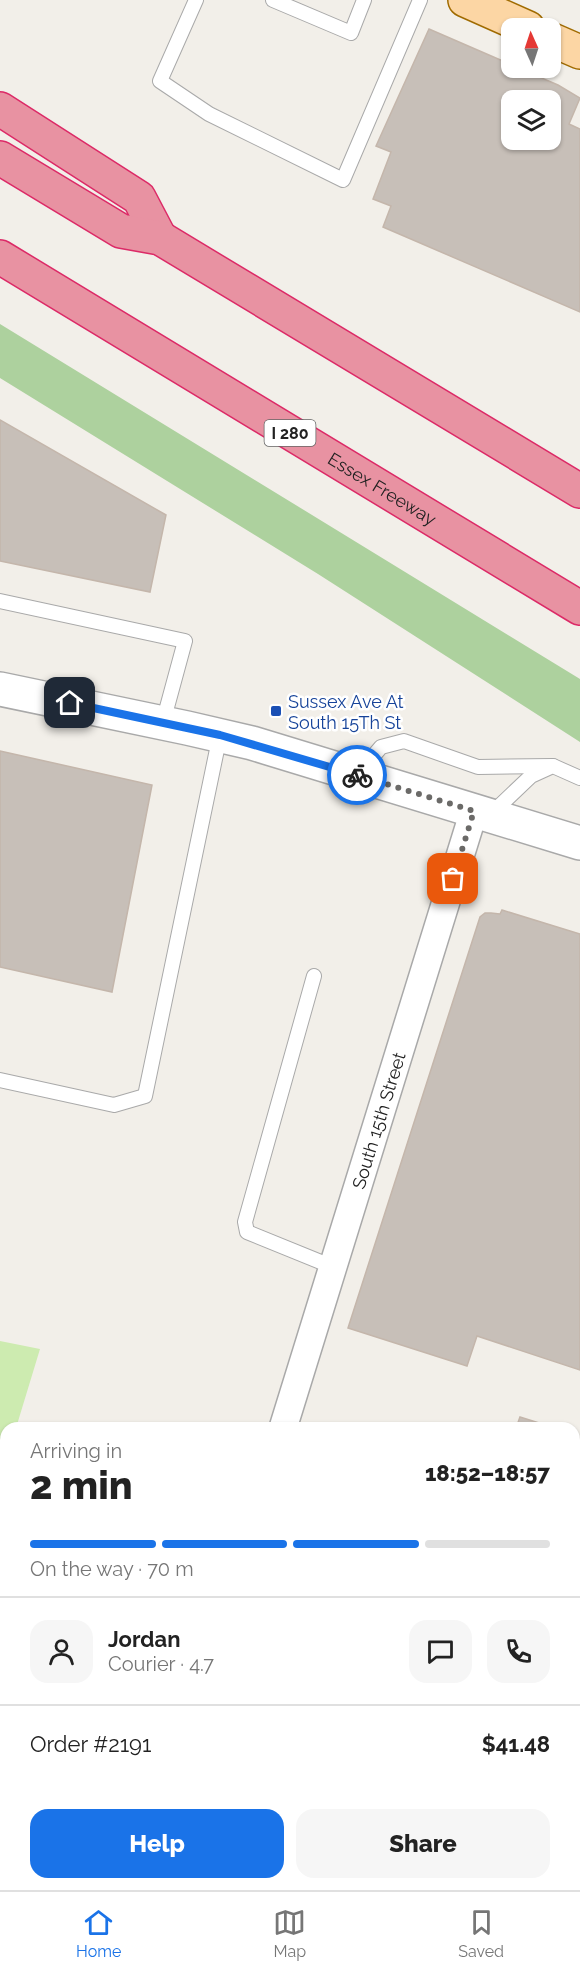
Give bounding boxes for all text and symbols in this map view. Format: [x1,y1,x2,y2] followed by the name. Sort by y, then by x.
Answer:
[501,18,561,78] north arrow
[501,18,561,150] map controls
[501,90,561,150] button: layers
[264,420,316,446] road number: I 280
[324,448,441,529] street label: Essex Freeway
[44,677,95,728] pin
[53,686,86,719] icon: home
[288,691,404,733] place label: Sussex Ave At South 15Th St
[269,704,283,718] marker: Sussex Ave At South 15Th St
[327,745,387,805] courier
[341,759,374,792] icon: bike
[427,853,478,904] pin
[436,862,469,895] icon: bag
[347,1049,409,1191] street label: South 15th Street
[30,1439,122,1463] text: Arriving in
[425,1460,550,1486] text: 18:52–18:57
[30,1462,133,1508] text: 2 min
[30,1557,194,1581] text: On the way · 70 m
[30,1620,93,1683] button: person
[409,1620,472,1683] button: chat
[487,1620,550,1683] button: phone
[108,1626,180,1652] text: Jordan
[108,1652,214,1676] text: Courier · 4.7
[30,1731,151,1757] text: Order #2191
[482,1731,550,1757] text: $41.48
[30,1809,284,1878] button: Help
[296,1809,550,1878] button: Share
[76,1906,121,1961] tab: Home
[273,1906,306,1961] tab: Map
[458,1906,504,1961] tab: Saved

